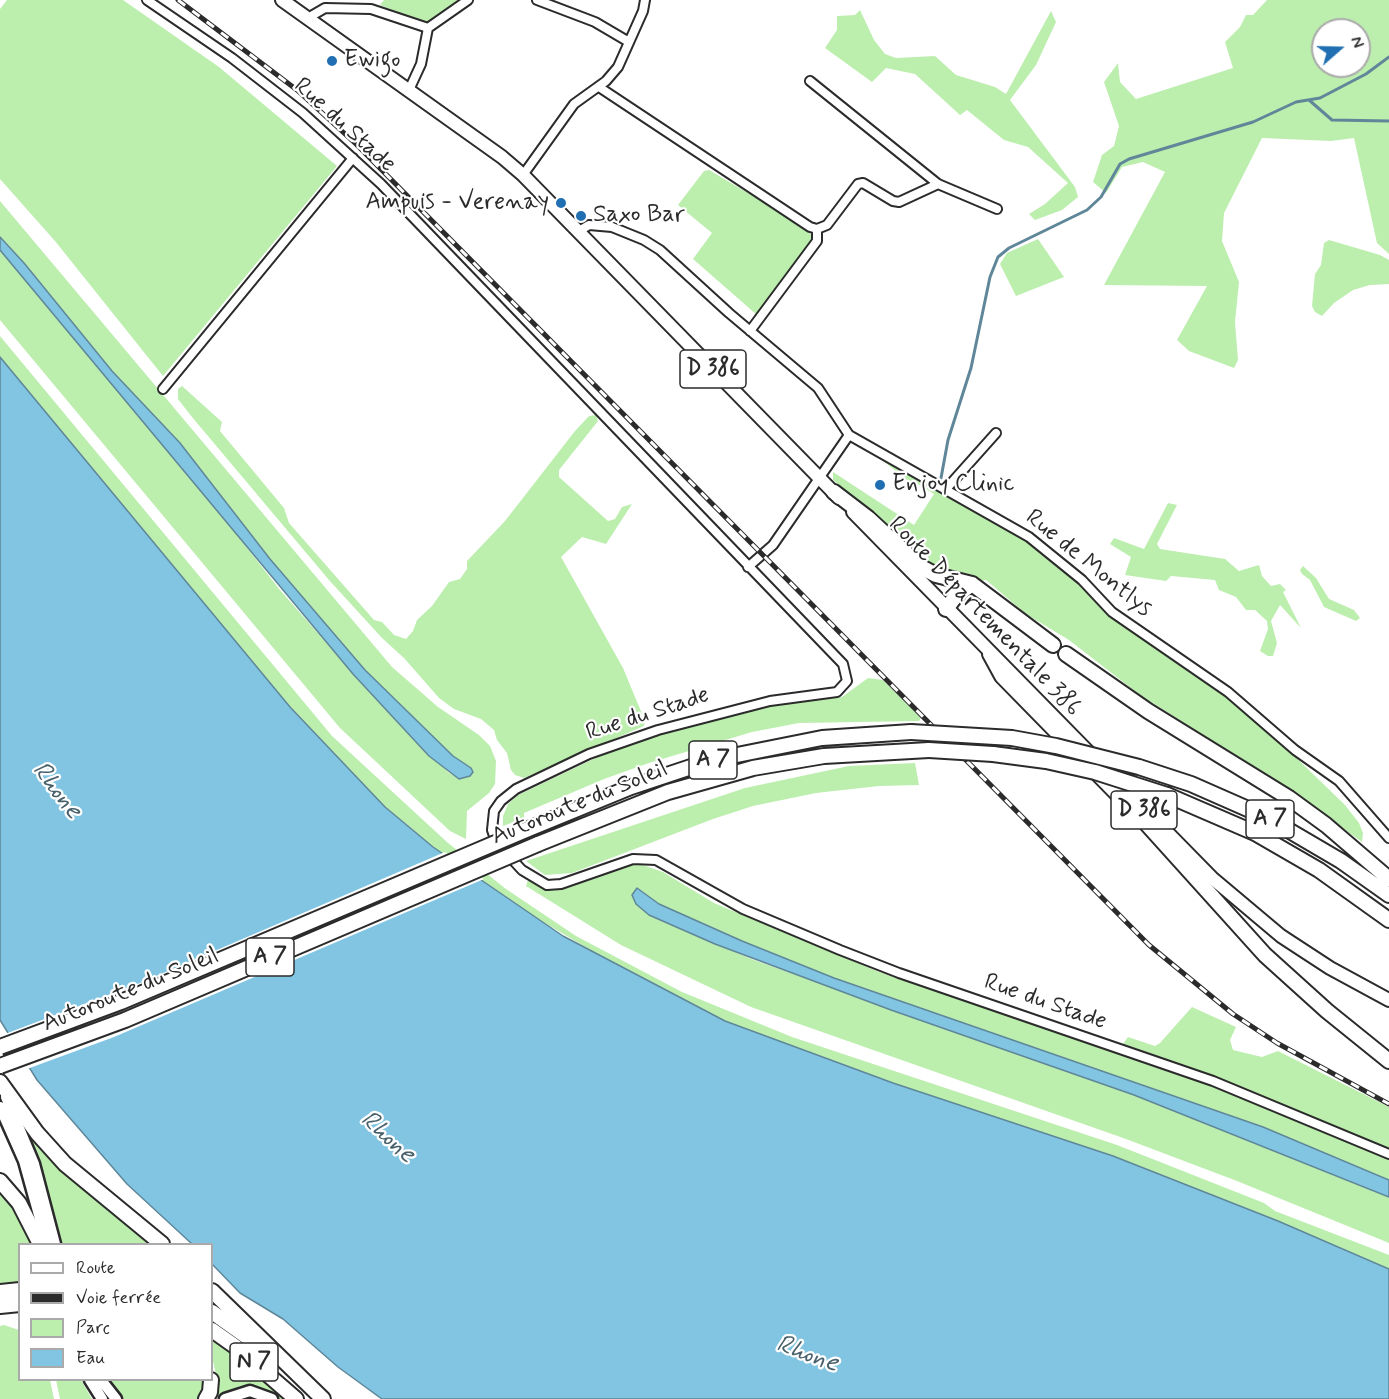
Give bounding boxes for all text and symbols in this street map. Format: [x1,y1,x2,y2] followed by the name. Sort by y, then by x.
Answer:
[1311,18,1371,78] north arrow
[1345,34,1368,51] text: N
[344,47,400,75] place label: Ewigo
[325,54,339,68] marker: Ewigo
[287,73,401,179] street label: Rue du Stade
[365,189,549,217] place label: Ampuis - Verenay
[554,196,568,210] marker: Ampuis - Verenay
[593,202,685,230] place label: Saxo Bar
[574,209,588,223] marker: Saxo Bar
[680,350,746,388] road number: D 386
[892,471,1014,499] place label: Enjoy Clinic
[873,478,887,492] marker: Enjoy Clinic
[1019,504,1157,624] street label: Rue de Montlys
[881,511,1087,723] street label: Route Départementale 386
[583,682,713,748] street label: Rue du Stade
[689,741,737,779] road number: A 7
[488,755,672,853] street label: Autoroute du Soleil
[24,756,88,826] water label: Rhone
[1111,791,1177,829] road number: D 386
[1246,800,1294,838] road number: A 7
[246,938,294,976] road number: A 7
[39,942,223,1040] street label: Autoroute du Soleil
[980,969,1110,1037] street label: Rue du Stade
[353,1105,421,1171] water label: Rhone
[18,1243,213,1381] legend
[76,1256,115,1280] text: Route
[76,1286,161,1310] text: Voie ferrée
[76,1316,110,1340] text: Parc
[772,1329,842,1381] water label: Rhone
[230,1343,278,1381] road number: N 7
[76,1346,105,1370] text: Eau

